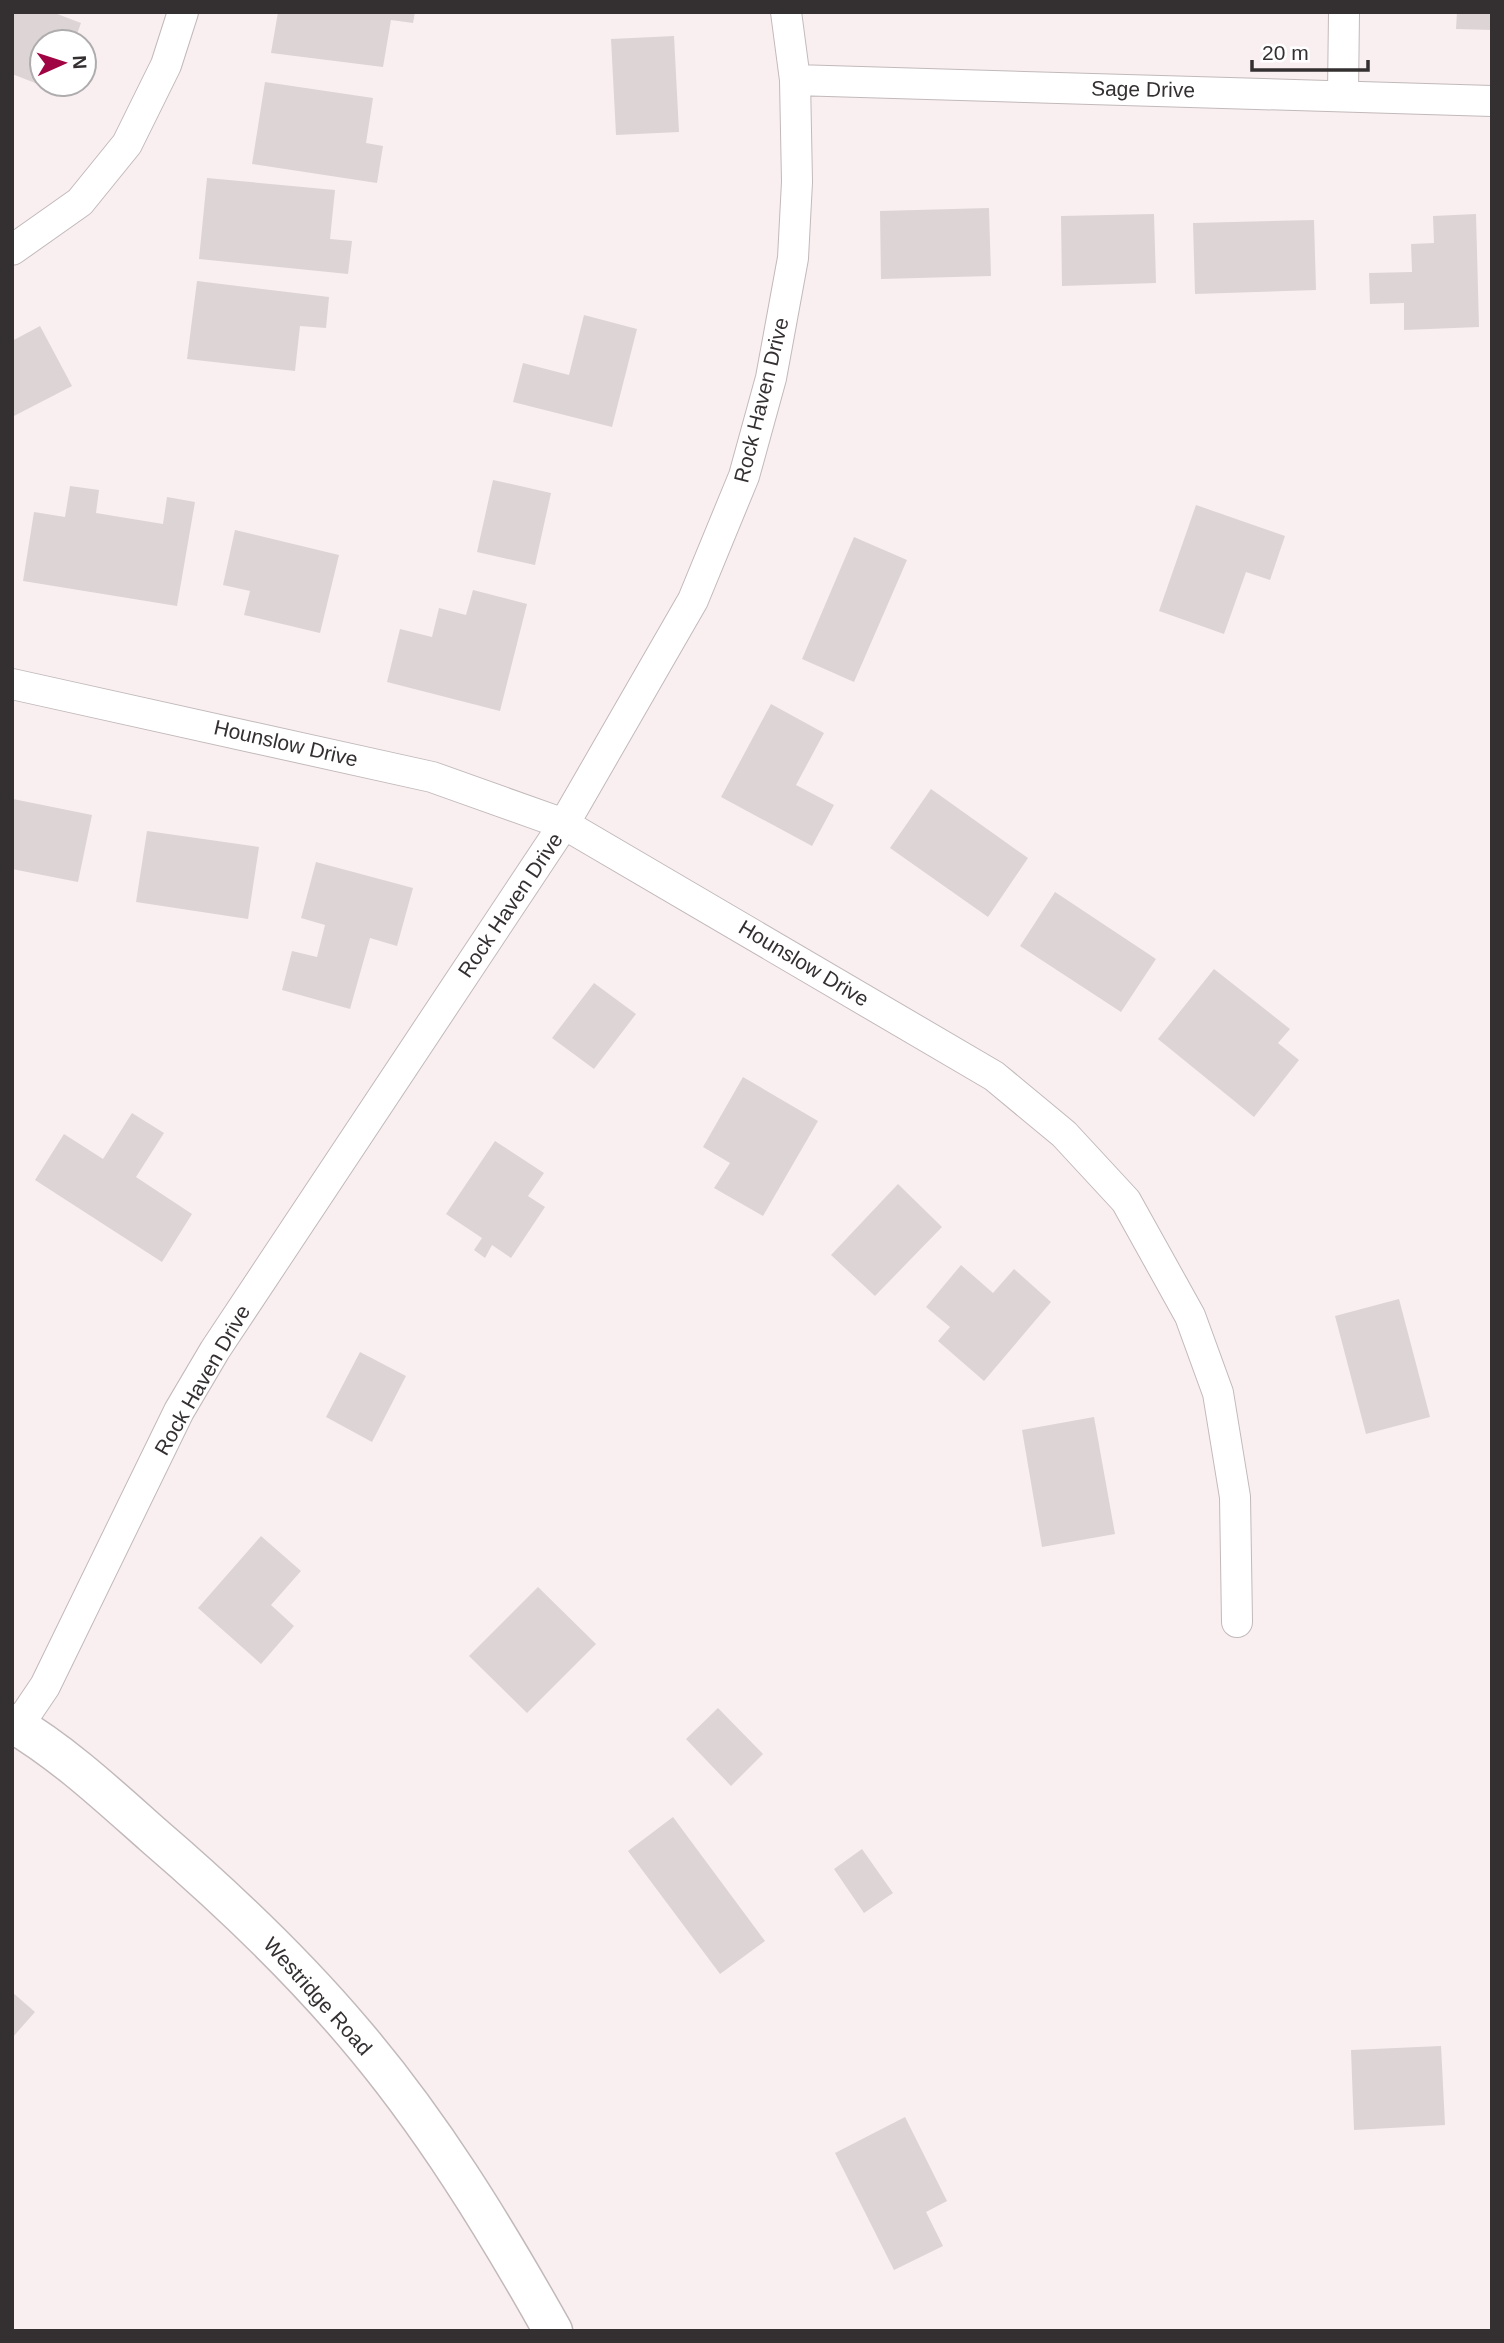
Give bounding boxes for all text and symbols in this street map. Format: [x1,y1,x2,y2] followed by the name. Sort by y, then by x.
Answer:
[28,28,98,98] north arrow
[1252,28,1368,72] scale bar
[1262,41,1309,64] text: 20 m
[69,55,90,70] text: N
[1091,77,1195,101] street label: Sage Drive
[729,315,793,485] street label: Rock Haven Drive
[212,715,360,771] street label: Hounslow Drive
[453,828,567,982] street label: Rock Haven Drive
[735,915,873,1011] street label: Hounslow Drive
[150,1301,254,1459] street label: Rock Haven Drive
[259,1932,377,2060] street label: Westridge Road

